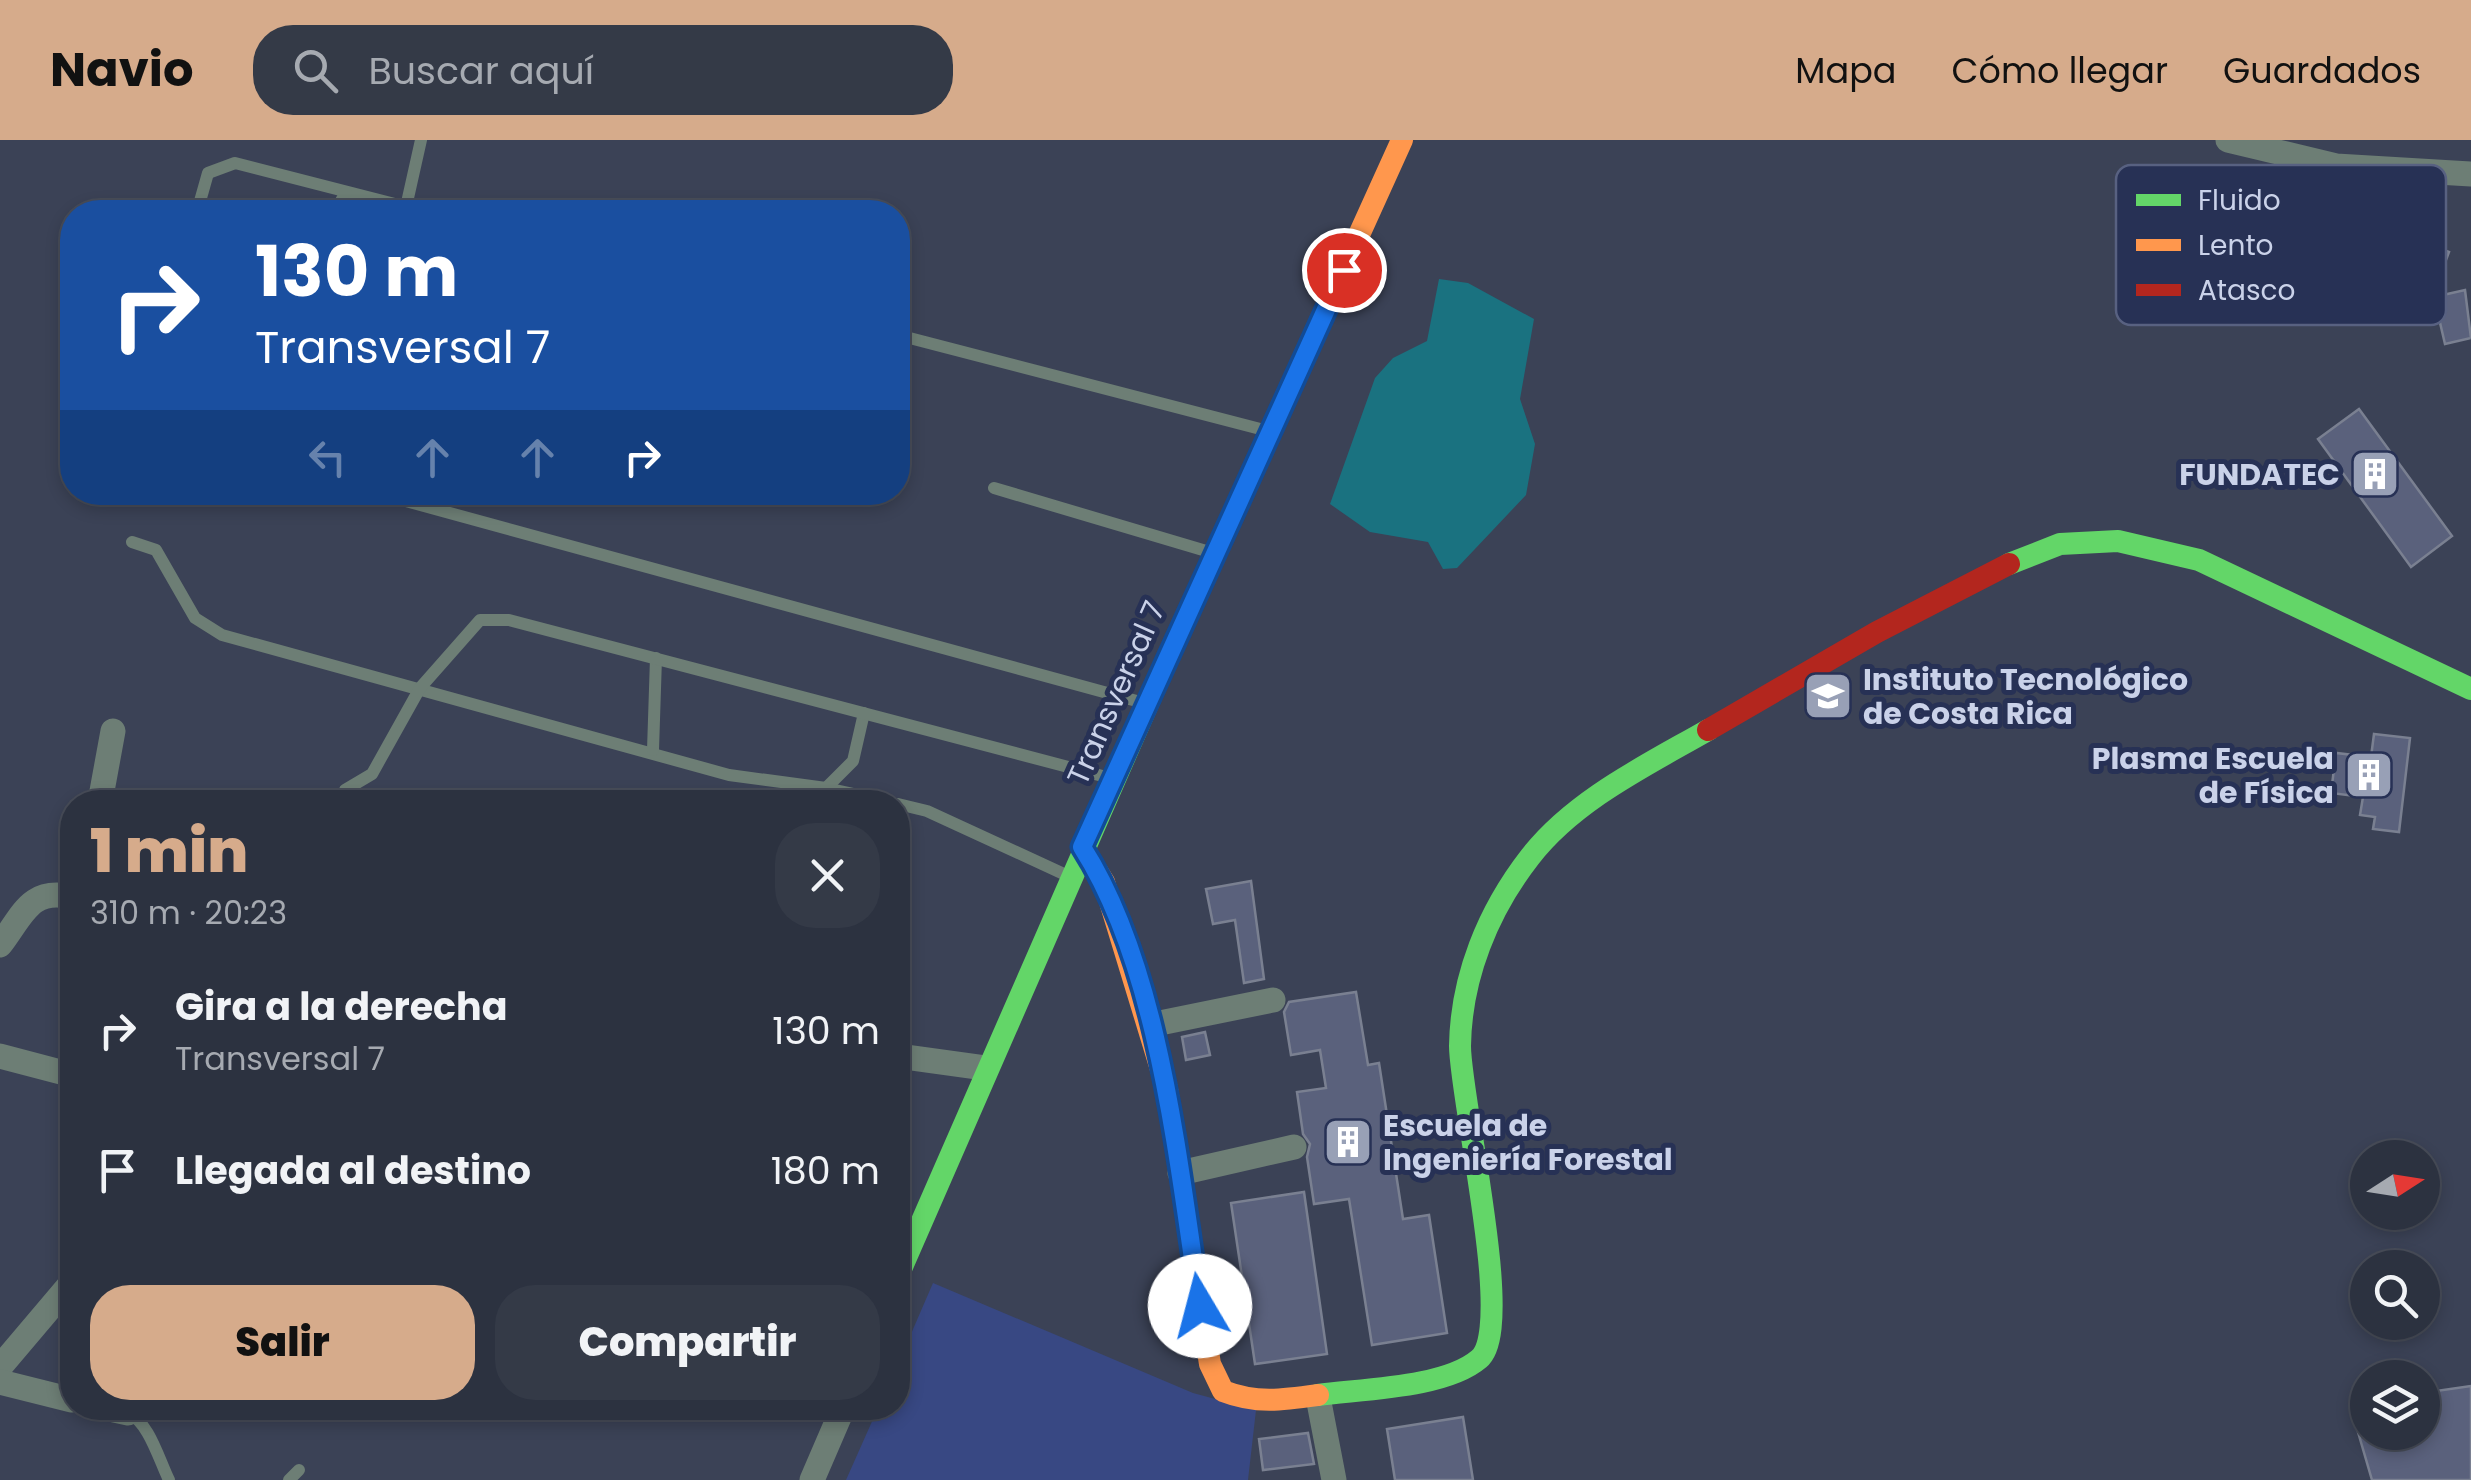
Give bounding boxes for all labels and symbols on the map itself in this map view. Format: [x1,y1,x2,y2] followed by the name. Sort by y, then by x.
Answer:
[2116,165,2446,325] legend
[2198,181,2281,220] text: Fluido
[2198,226,2274,265] text: Lento
[1302,228,1387,313] pin
[2198,271,2296,310] text: Atasco
[2349,448,2401,500] building icon: FUNDATEC
[2179,453,2340,496] place label: FUNDATEC
[1056,594,1176,792] street label: Transversal 7
[1863,658,2188,735] place label: Instituto Tecnológico de Costa Rica
[1802,670,1854,722] school or university icon: Instituto Tecnológico de Costa Rica
[2092,737,2334,814] place label: Plasma Escuela de Física
[2343,749,2395,801] building icon: Plasma Escuela de Física
[1383,1104,1673,1181] place label: Escuela de Ingeniería Forestal
[1322,1116,1374,1168] building icon: Escuela de Ingeniería Forestal
[2350,1140,2440,1230] north arrow
[1148,1254,1252,1358] position arrow

